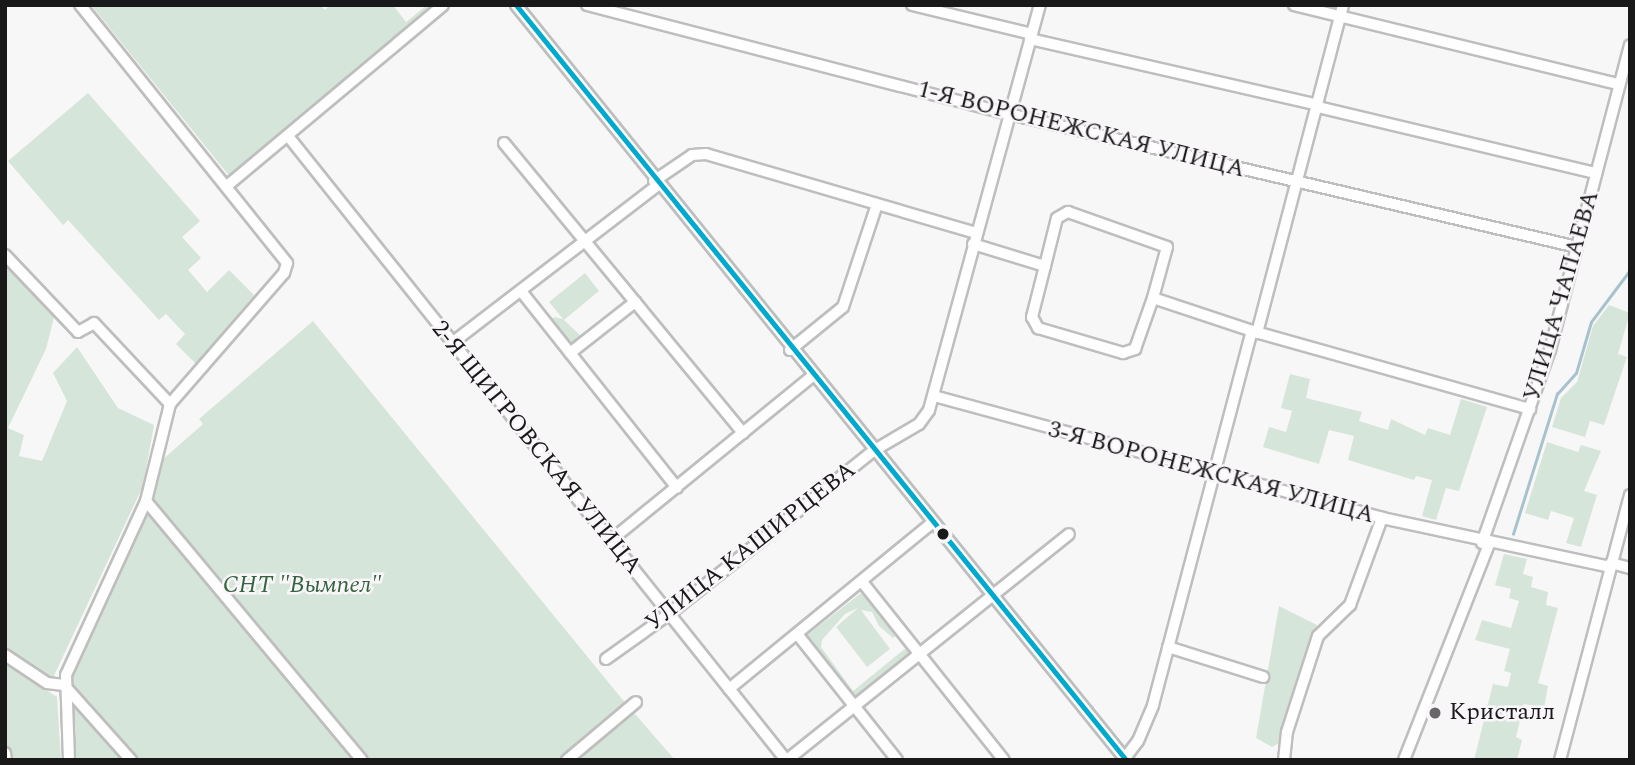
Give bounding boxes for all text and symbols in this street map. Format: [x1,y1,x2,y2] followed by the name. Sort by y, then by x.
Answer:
[914,75,1248,185] street label: 1-Я ВОРОНЕЖСКАЯ УЛИЦА
[1518,188,1606,404] street label: УЛИЦА ЧАПАЕВА
[425,315,647,581] street label: 2-Я ЩИГРОВСКАЯ УЛИЦА
[1045,416,1377,530] street label: 3-Я ВОРОНЕЖСКАЯ УЛИЦА
[640,456,862,638] street label: УЛИЦА КАШИРЦЕВА
[936,527,950,541] unlabelled marker
[223,572,381,600] park label: СНТ "Вымпел"
[1449,699,1555,727] place label: Кристалл
[1427,705,1443,721] marker: Кристалл

